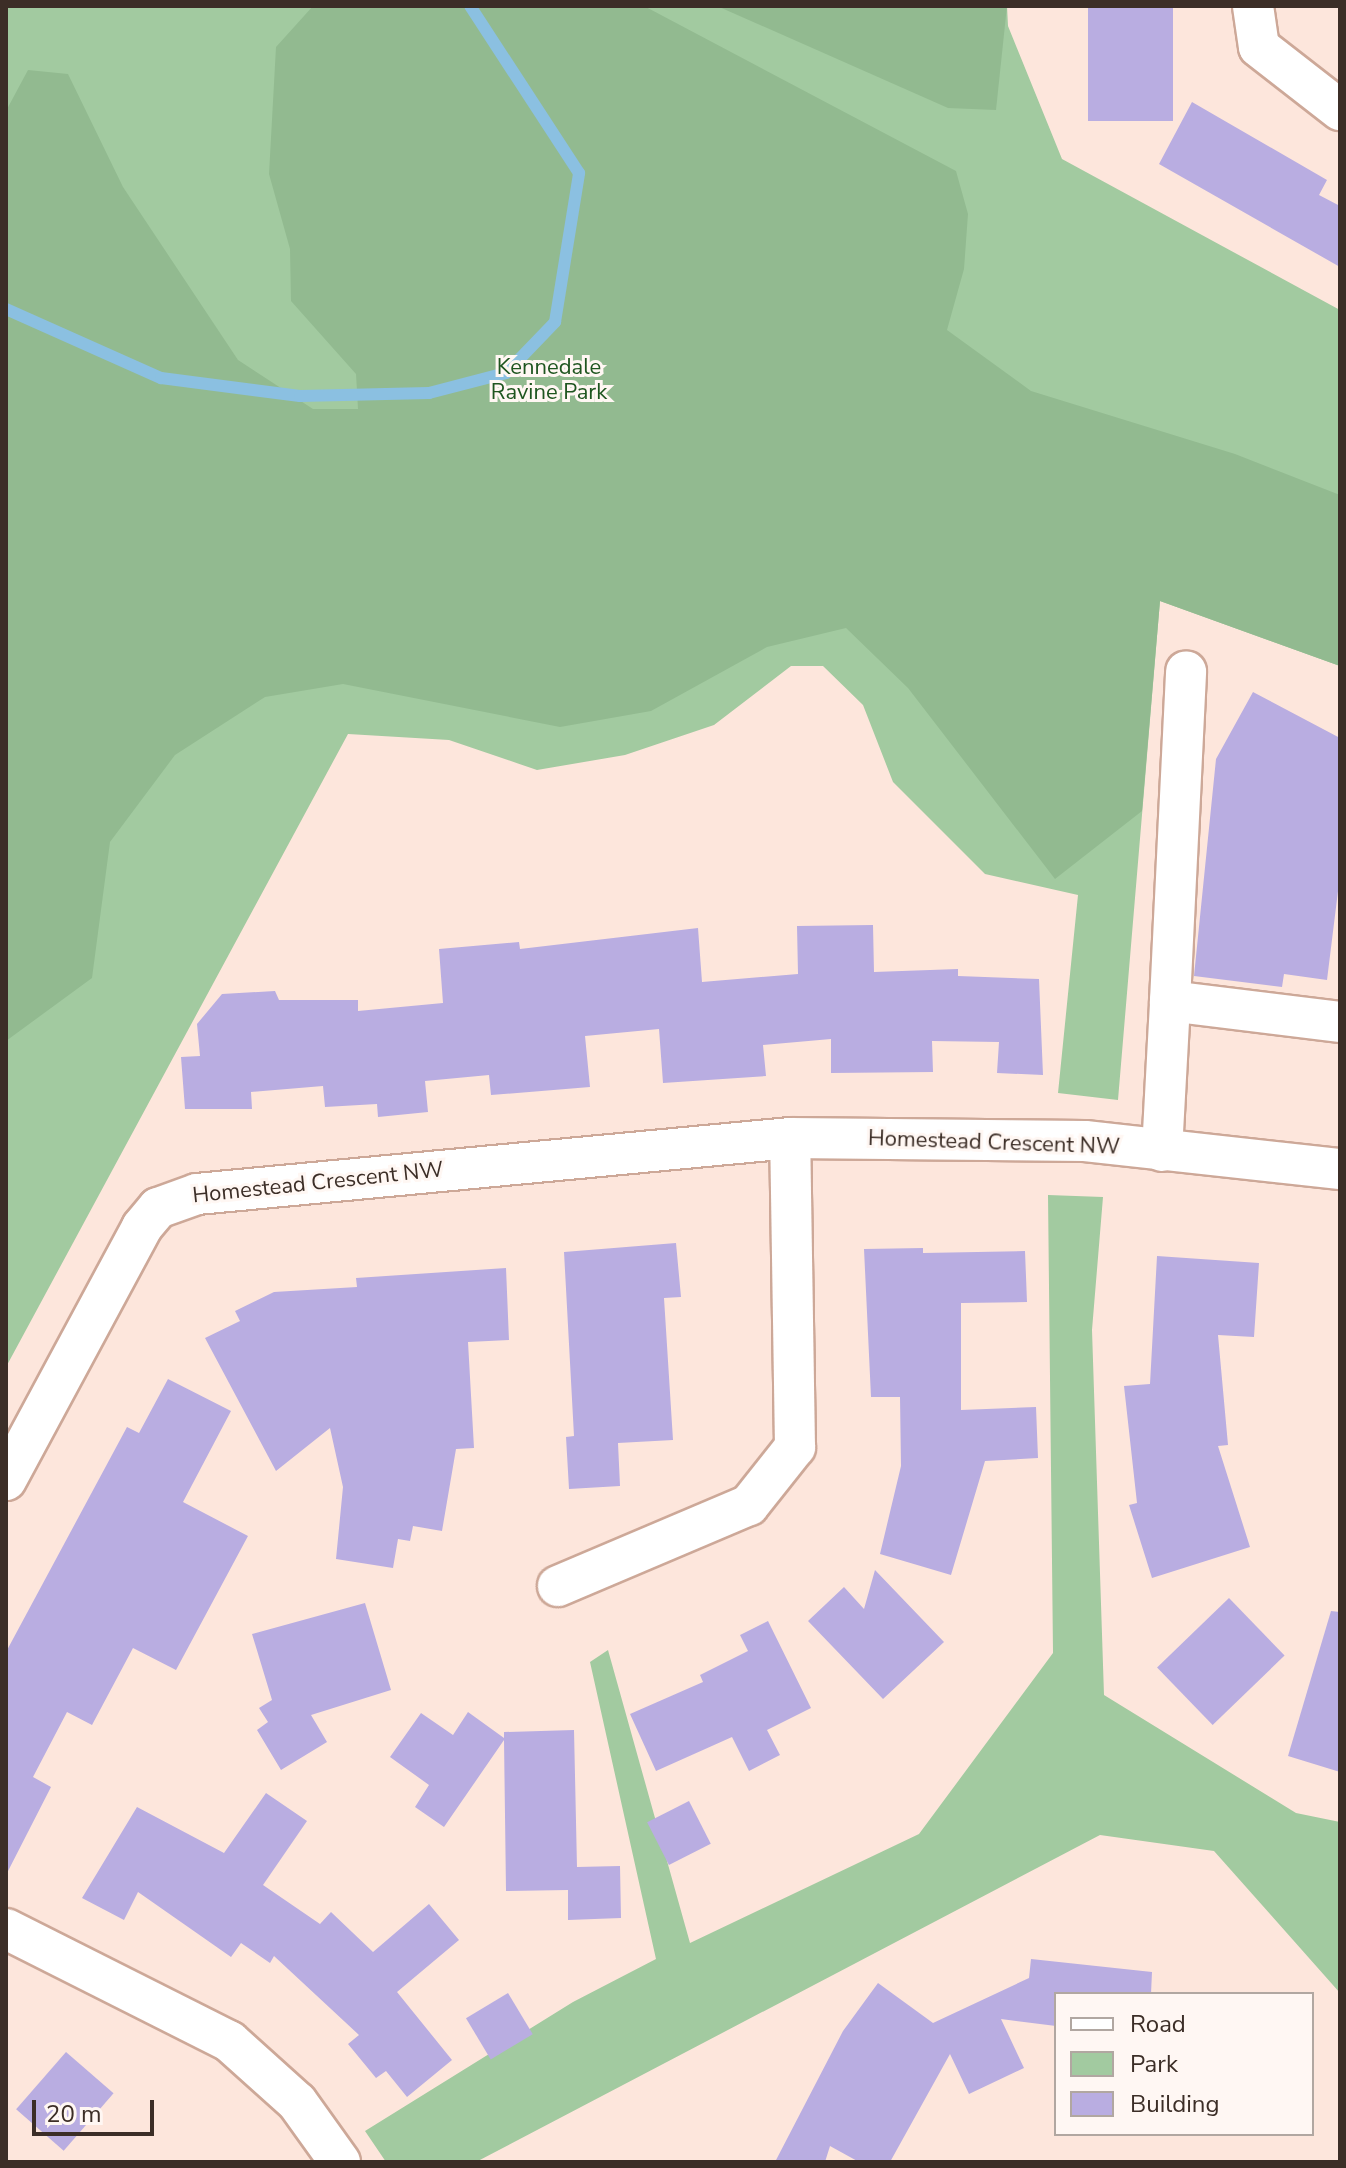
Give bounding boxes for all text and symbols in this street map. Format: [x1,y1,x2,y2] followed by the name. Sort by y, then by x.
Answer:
[491,354,607,406] park label: Kennedale Ravine Park
[867,1125,1121,1161] street label: Homestead Crescent NW
[191,1157,445,1209] street label: Homestead Crescent NW
[1054,1992,1314,2136] legend
[1130,2008,1186,2040] text: Road
[1130,2048,1178,2080] text: Park
[36,2084,158,2134] scale bar
[1130,2088,1220,2120] text: Building
[46,2098,102,2130] text: 20 m

